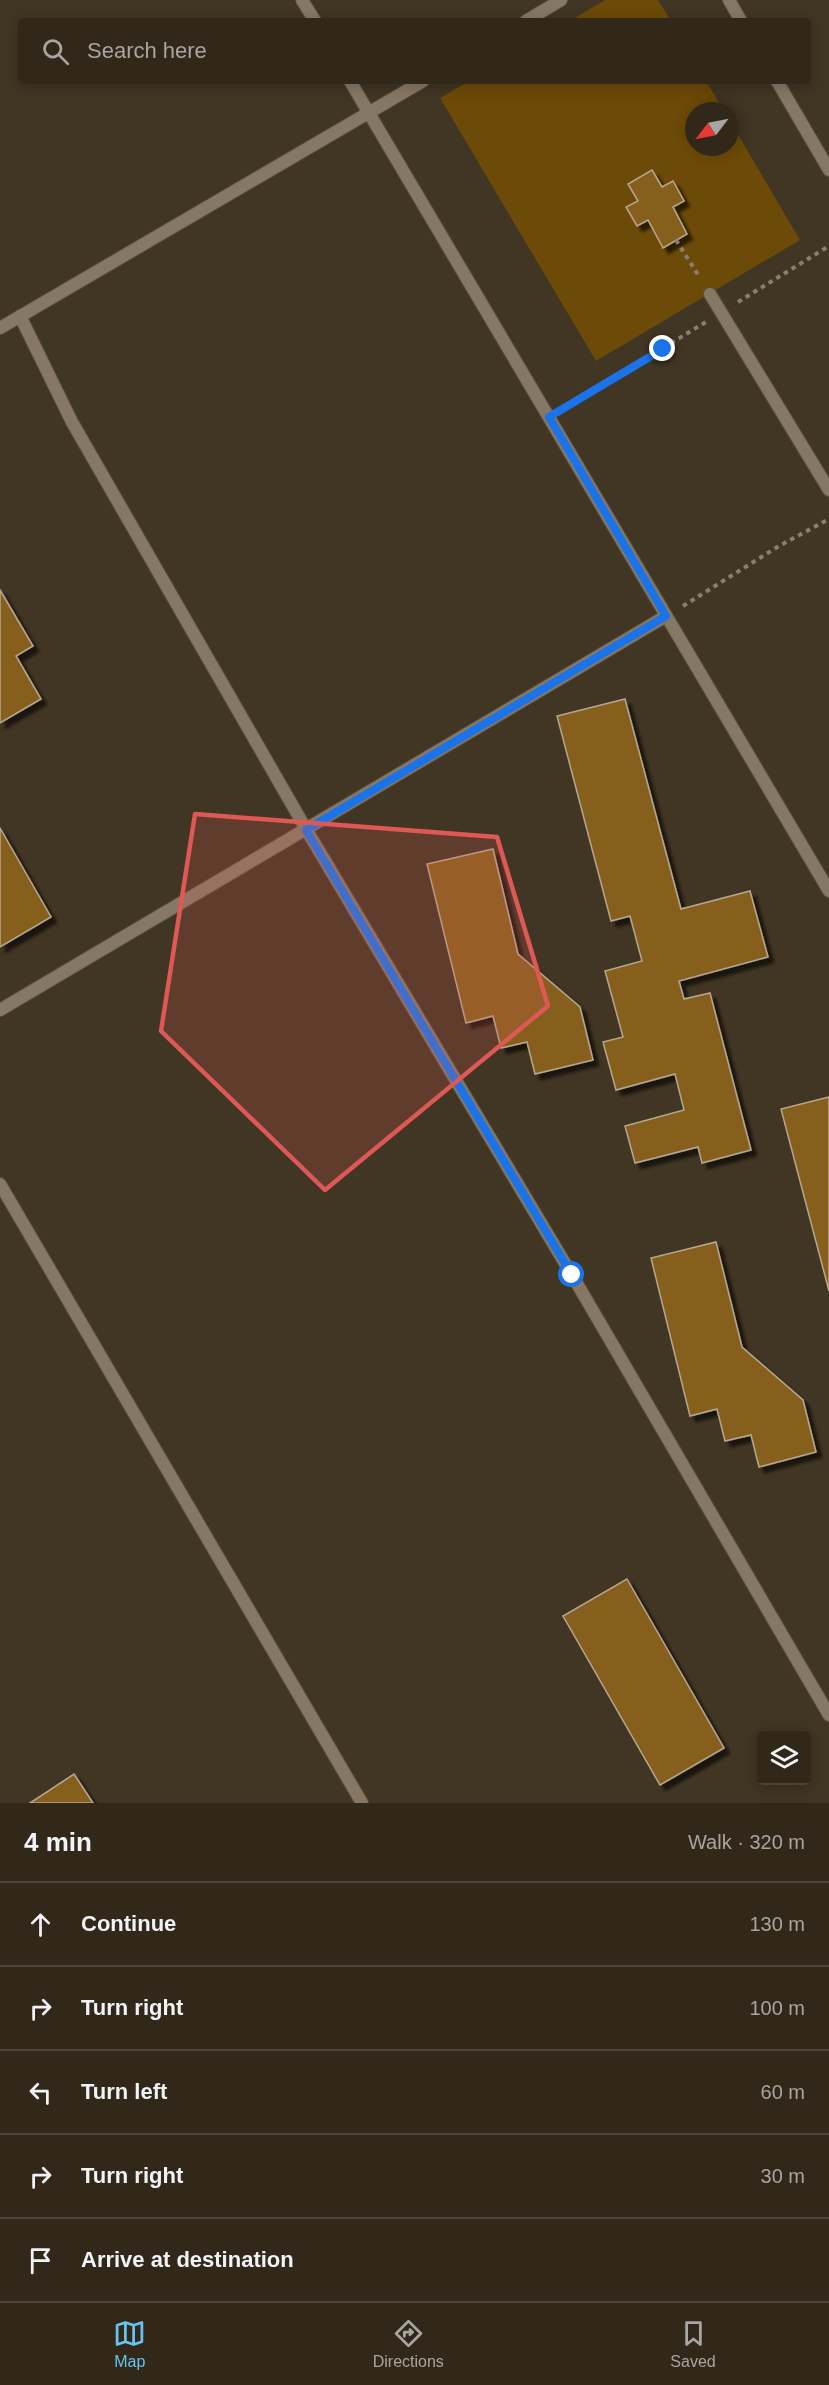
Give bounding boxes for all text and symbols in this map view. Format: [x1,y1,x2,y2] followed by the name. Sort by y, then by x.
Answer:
[18,18,811,84] search box
[39,35,72,68] icon: search
[87,38,207,63] text: Search here
[685,102,739,156] north arrow
[649,335,675,361] route end
[558,1261,584,1287] route start
[757,1731,811,1785] map controls
[757,1731,811,1785] button: layers
[24,1827,92,1857] text: 4 min
[688,1831,805,1853] text: Walk · 320 m
[24,1908,57,1941] icon: ahead
[81,1911,176,1936] text: Continue
[749,1913,805,1935] text: 130 m
[24,1992,57,2025] icon: right
[81,1995,183,2020] text: Turn right
[749,1997,805,2019] text: 100 m
[24,2076,57,2109] icon: left
[81,2079,167,2104] text: Turn left
[761,2081,805,2103] text: 60 m
[24,2160,57,2193] icon: right
[81,2163,183,2188] text: Turn right
[761,2165,805,2187] text: 30 m
[24,2244,57,2277] icon: arrive
[81,2247,294,2272] text: Arrive at destination
[113,2317,146,2371] tab: Map
[373,2317,444,2371] tab: Directions
[670,2317,716,2371] tab: Saved

